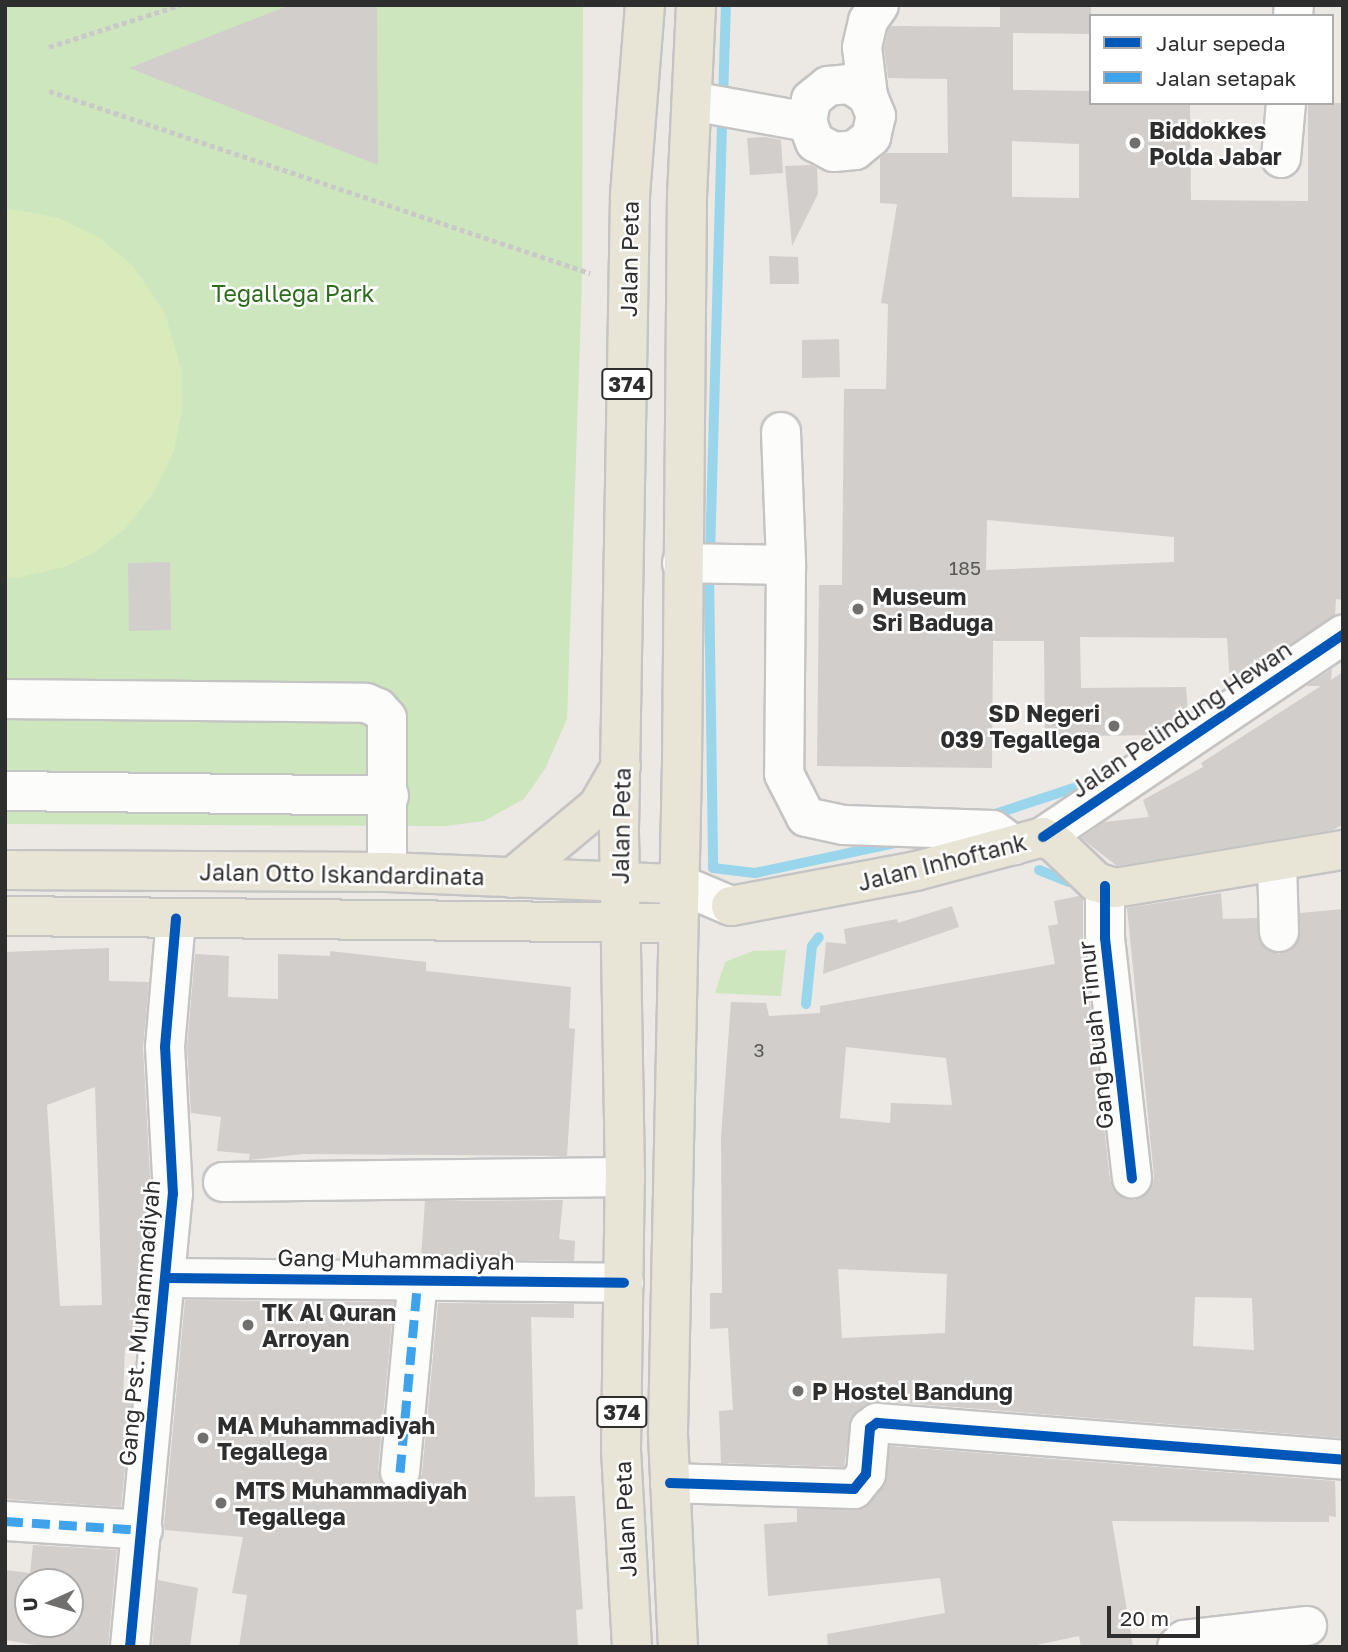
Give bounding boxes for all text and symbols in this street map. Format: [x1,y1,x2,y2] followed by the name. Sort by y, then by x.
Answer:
[1089,14,1334,105] legend
[1156,30,1286,56] text: Jalur sepeda
[1156,65,1297,91] text: Jalan setapak
[1149,116,1282,170] place label: Biddokkes Polda Jabar
[1127,135,1143,151] marker: Biddokkes Polda Jabar
[614,201,644,317] street label: Jalan Peta
[211,279,375,307] park label: Tegallega Park
[601,366,653,402] road number: 374
[949,557,981,579] house number: 185
[872,582,993,636] place label: Museum Sri Baduga
[850,601,866,617] marker: Museum Sri Baduga
[1066,635,1296,803] street label: Jalan Pelindung Hewan
[940,699,1100,753] place label: SD Negeri 039 Tegallega
[1106,718,1122,734] marker: SD Negeri 039 Tegallega
[606,768,636,884] street label: Jalan Peta
[855,828,1029,896] street label: Jalan Inhoftank
[199,858,485,890] street label: Jalan Otto Iskandardinata
[1071,940,1119,1130] street label: Gang Buah Timur
[753,1039,765,1061] house number: 3
[113,1179,165,1467] street label: Gang Pst. Muhammadiyah
[277,1243,515,1275] street label: Gang Muhammadiyah
[262,1298,396,1352] place label: TK Al Quran Arroyan
[240,1317,256,1333] marker: TK Al Quran Arroyan
[812,1377,1013,1405] place label: P Hostel Bandung
[790,1383,806,1399] marker: P Hostel Bandung
[596,1394,648,1430] road number: 374
[217,1411,435,1465] place label: MA Muhammadiyah Tegallega
[195,1430,211,1446] marker: MA Muhammadiyah Tegallega
[608,1460,642,1578] street label: Jalan Peta
[235,1476,467,1530] place label: MTS Muhammadiyah Tegallega
[213,1495,229,1511] marker: MTS Muhammadiyah Tegallega
[14,1568,84,1638] north arrow
[1110,1592,1203,1636] scale bar
[18,1597,42,1612] text: U
[1120,1605,1169,1631] text: 20 m

